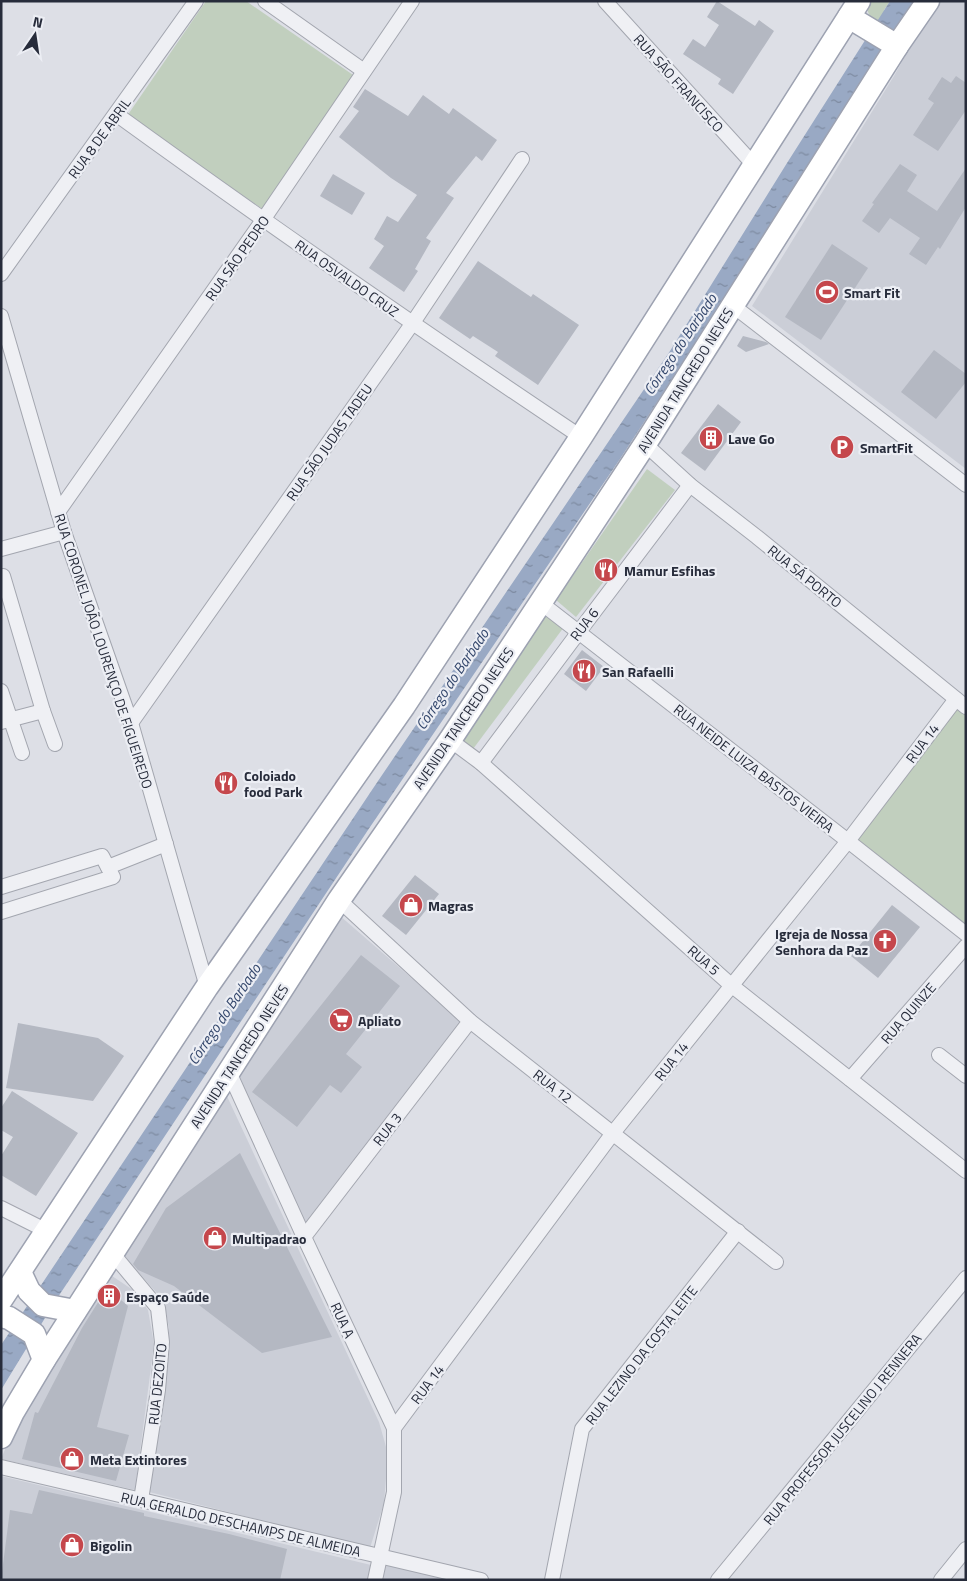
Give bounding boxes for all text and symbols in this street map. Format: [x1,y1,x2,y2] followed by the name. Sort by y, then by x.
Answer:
[10,10,60,60] north arrow
[31,11,45,33] text: N
[629,29,729,137] street label: RUA SÃO FRANCISCO
[62,93,136,183] street label: RUA 8 DE ABRIL
[200,211,274,305] street label: RUA SÃO PEDRO
[291,234,403,322] street label: RUA OSVALDO CRUZ
[814,279,840,305] sports icon: Smart Fit
[844,282,900,303] place label: Smart Fit
[638,288,723,399] water label: Córrego do Barbado
[632,303,738,457] street label: AVENIDA TANCREDO NEVES
[281,379,377,505] street label: RUA SÃO JUDAS TADEU
[698,425,724,451] building icon: Lave Go
[728,428,775,449] place label: Lave Go
[829,434,855,460] parking icon: SmartFit
[860,437,913,458] place label: SmartFit
[49,511,159,791] street label: RUA CORONEL JOÃO LOURENÇO DE FIGUEIREDO
[763,539,847,613] street label: RUA SÁ PORTO
[593,557,619,583] restaurant icon: Mamur Esfihas
[624,560,716,581] place label: Mamur Esfihas
[565,603,604,645] street label: RUA 6
[410,623,495,734] water label: Córrego do Barbado
[407,643,519,793] street label: AVENIDA TANCREDO NEVES
[571,658,597,684] restaurant icon: San Rafaelli
[602,661,674,682] place label: San Rafaelli
[669,699,839,838] street label: RUA NEIDE LUIZA BASTOS VIEIRA
[900,719,944,767] street label: RUA 14
[244,765,303,802] place label: Coloiado food Park
[213,770,239,796] restaurant icon: Coloiado food Park
[398,892,424,918] shop icon: Magras
[428,895,474,916] place label: Magras
[775,923,868,960] place label: Igreja de Nossa Senhora da Paz
[872,928,898,954] church icon: Igreja de Nossa Senhora da Paz
[683,940,725,980] street label: RUA 5
[182,958,267,1069] water label: Córrego do Barbado
[875,977,941,1048] street label: RUA QUINZE
[185,980,293,1132] street label: AVENIDA TANCREDO NEVES
[328,1007,354,1033] supermarket icon: Apliato
[358,1010,401,1031] place label: Apliato
[649,1037,693,1085] street label: RUA 14
[529,1064,577,1108] street label: RUA 12
[367,1108,407,1150] street label: RUA 3
[202,1225,228,1251] shop icon: Multipadrao
[232,1228,307,1249] place label: Multipadrao
[580,1281,702,1429] street label: RUA LEZINO DA COSTA LEITE
[96,1283,122,1309] building icon: Espaço Saúde
[126,1286,209,1307] place label: Espaço Saúde
[326,1299,361,1342] street label: RUA A
[758,1328,926,1529] street label: RUA PROFESSOR JUSCELINO J RENNERA
[142,1342,172,1426] street label: RUA DEZOITO
[405,1360,449,1408] street label: RUA 14
[59,1446,85,1472] shop icon: Meta Extintores
[90,1449,187,1470] place label: Meta Extintores
[119,1486,364,1562] street label: RUA GERALDO DESCHAMPS DE ALMEIDA
[59,1532,85,1558] shop icon: Bigolin
[90,1535,132,1556] place label: Bigolin

